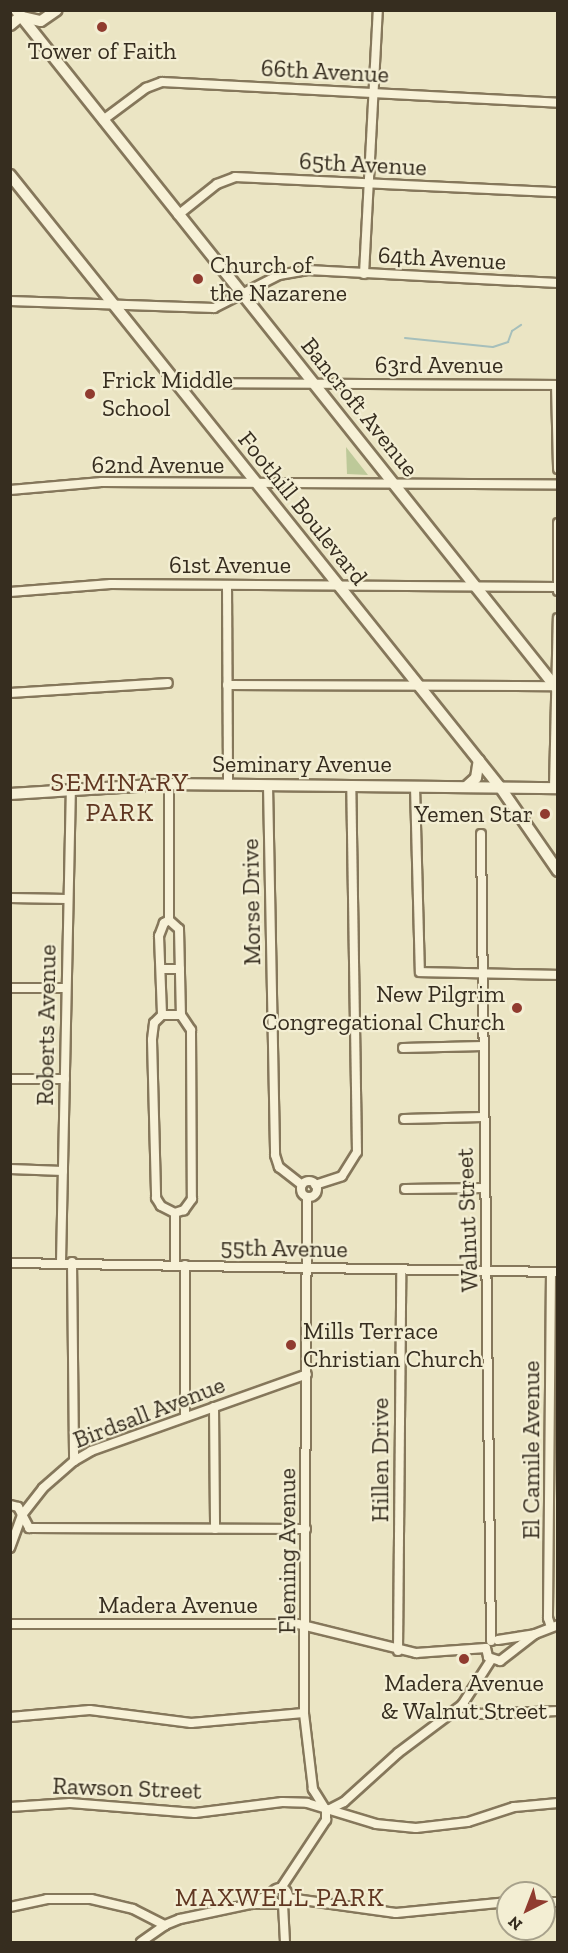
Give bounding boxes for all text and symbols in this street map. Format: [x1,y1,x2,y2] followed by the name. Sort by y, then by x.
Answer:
[95,20,109,34] marker: Tower of Faith
[27,37,177,65] place label: Tower of Faith
[260,53,390,89] street label: 66th Avenue
[298,146,428,182] street label: 65th Avenue
[377,240,507,276] street label: 64th Avenue
[210,251,347,307] place label: Church of the Nazarene
[191,272,205,286] marker: Church of the Nazarene
[295,331,425,483] street label: Bancroft Avenue
[374,351,504,379] street label: 63rd Avenue
[102,366,233,422] place label: Frick Middle School
[83,387,97,401] marker: Frick Middle School
[232,425,374,591] street label: Foothill Boulevard
[91,451,225,479] street label: 62nd Avenue
[169,551,291,579] street label: 61st Avenue
[212,750,392,778] street label: Seminary Avenue
[50,767,190,828] district label: SEMINARY PARK
[414,800,533,828] place label: Yemen Star
[538,807,552,821] marker: Yemen Star
[235,838,267,966] street label: Morse Drive
[30,944,62,1106] street label: Roberts Avenue
[262,980,505,1036] place label: New Pilgrim Congregational Church
[510,1001,524,1015] marker: New Pilgrim Congregational Church
[450,1147,484,1293] street label: Walnut Street
[220,1232,348,1264] street label: 55th Avenue
[303,1317,483,1373] place label: Mills Terrace Christian Church
[284,1338,298,1352] marker: Mills Terrace Christian Church
[517,1360,545,1540] street label: El Camile Avenue
[69,1370,229,1454] street label: Birdsall Avenue
[366,1398,394,1522] street label: Hillen Drive
[273,1468,301,1634] street label: Fleming Avenue
[98,1591,258,1619] street label: Madera Avenue
[457,1652,471,1666] marker: Madera Avenue & Walnut Street
[380,1669,548,1725] place label: Madera Avenue & Walnut Street
[52,1771,202,1805] street label: Rawson Street
[496,1881,556,1941] north arrow
[174,1882,386,1914] district label: MAXWELL PARK
[504,1912,526,1934] text: N

